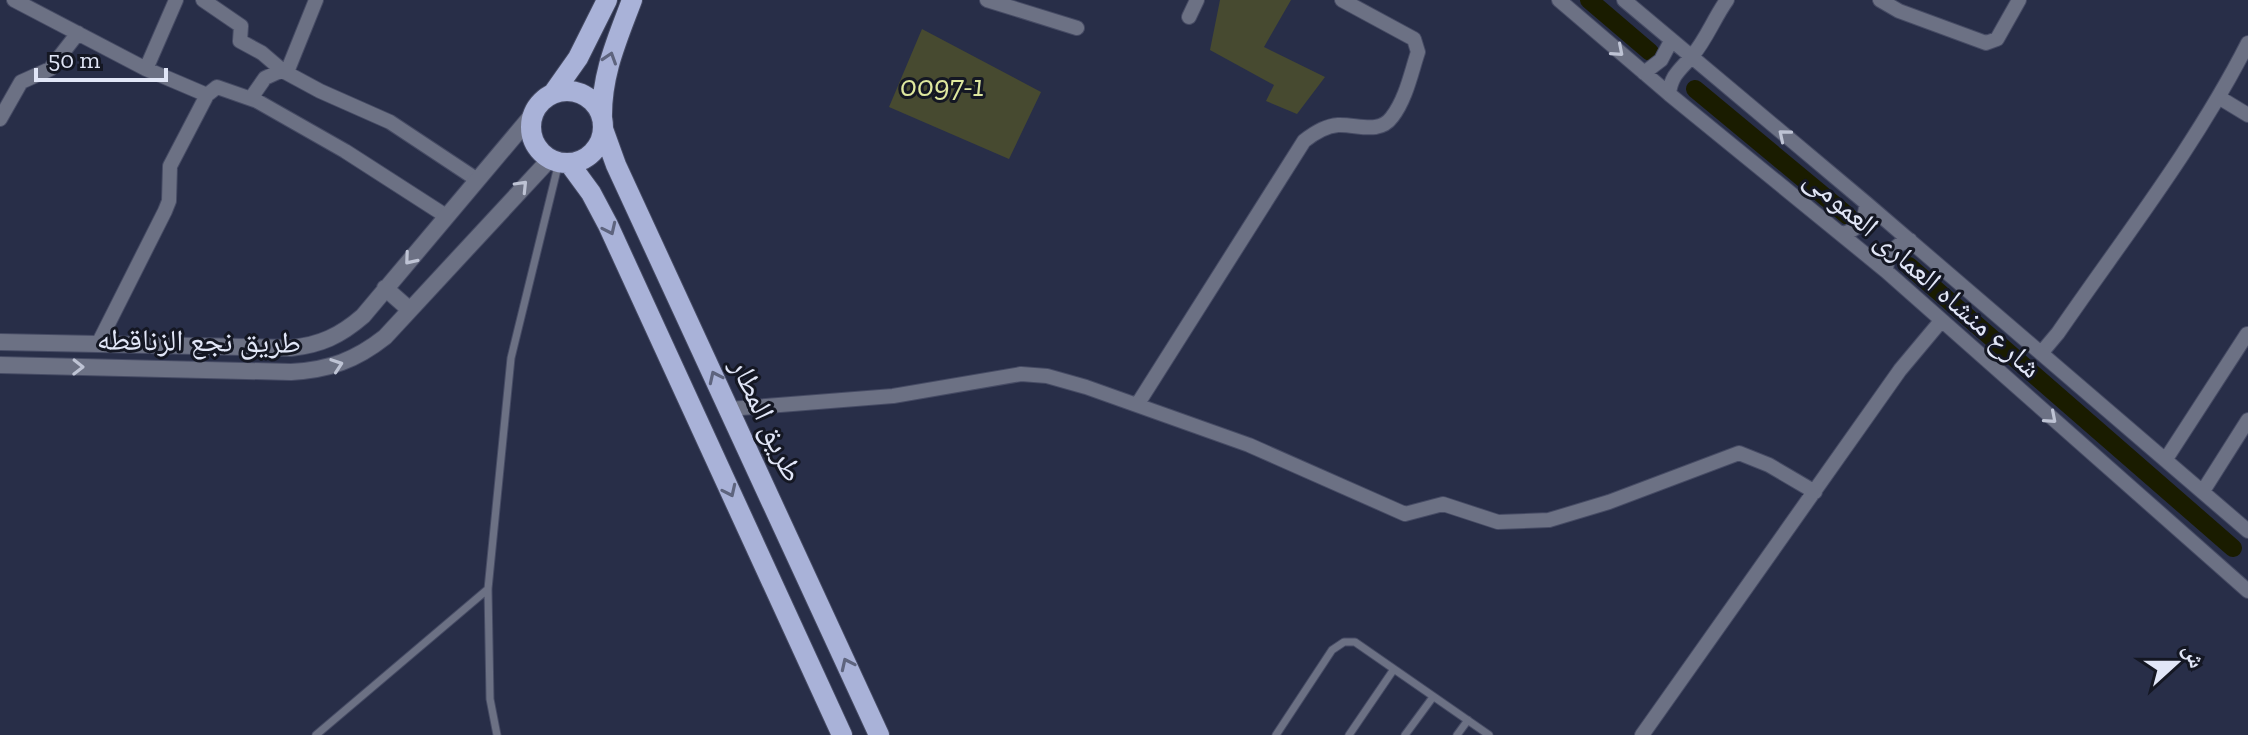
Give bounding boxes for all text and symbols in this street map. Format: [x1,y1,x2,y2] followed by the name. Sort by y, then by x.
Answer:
[36,32,166,82] scale bar
[1609,41,1623,56] one-way arrow
[48,45,101,74] text: 50 m
[601,52,617,66] one-way arrow
[900,68,984,104] park label: 0097-1
[1779,130,1793,145] one-way arrow
[1796,160,2049,386] street label: شارع منشاه العمارى العمومى
[513,181,527,195] one-way arrow
[600,221,616,236] one-way arrow
[405,249,420,264] one-way arrow
[97,321,301,362] street label: طريق نجع الزناقطه
[722,352,811,488] street label: طريق المطار
[72,358,85,375] one-way arrow
[329,358,343,374] one-way arrow
[709,371,725,385] one-way arrow
[2042,408,2057,423] one-way arrow
[720,483,736,497] one-way arrow
[2136,623,2216,703] north arrow
[2177,640,2211,672] text: ش
[841,658,857,672] one-way arrow

